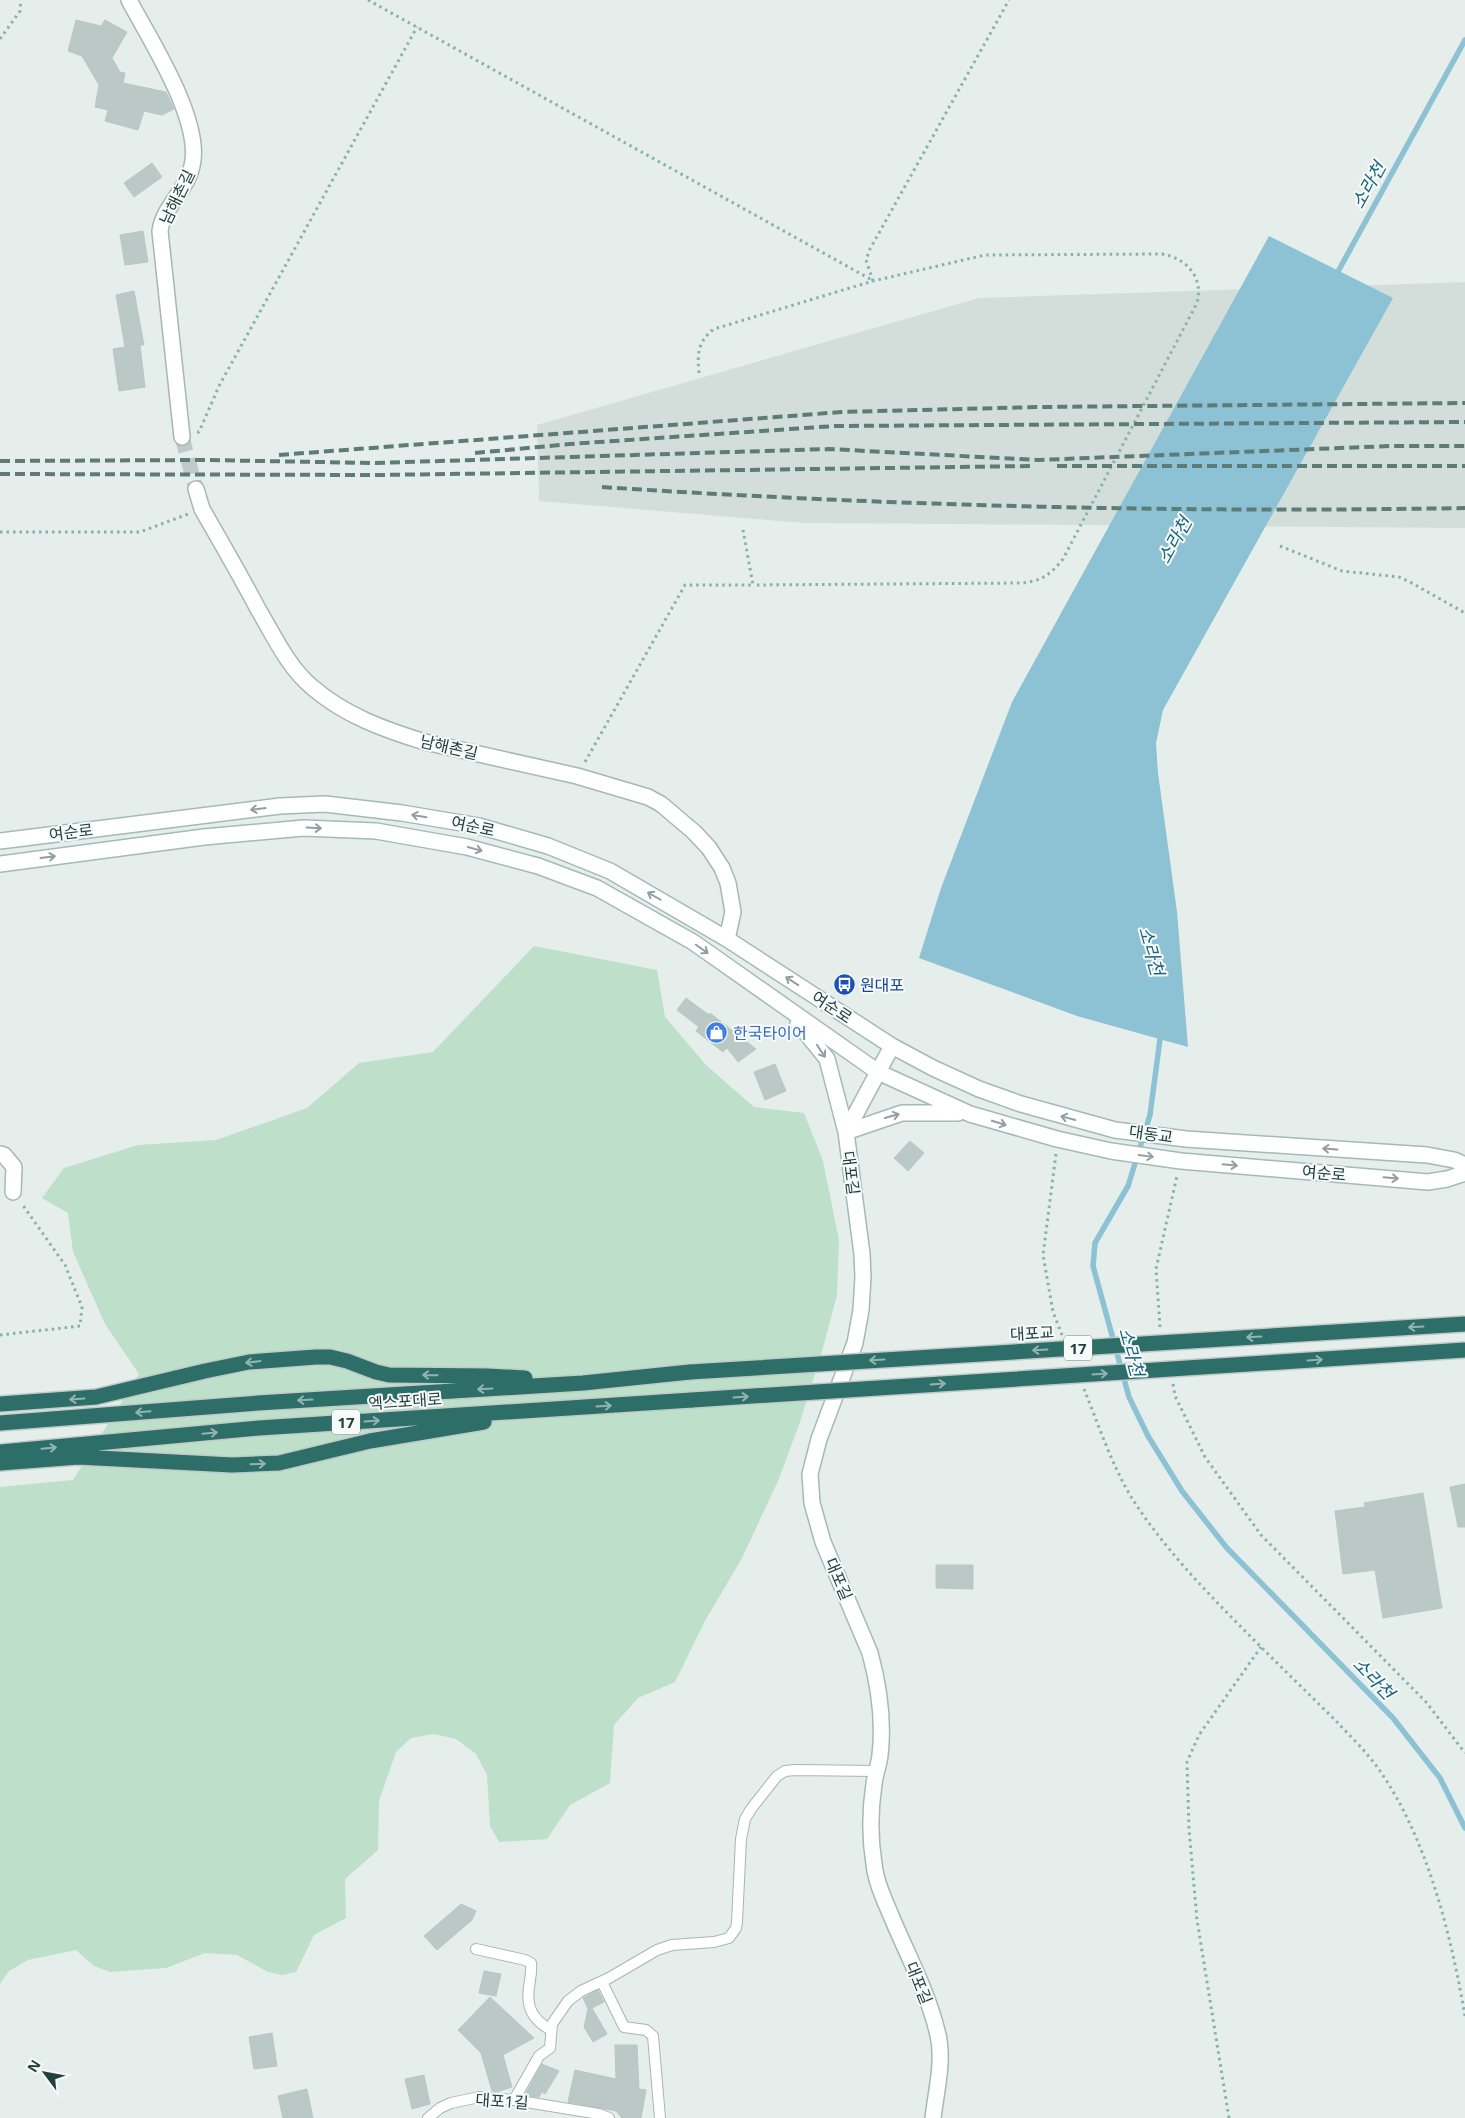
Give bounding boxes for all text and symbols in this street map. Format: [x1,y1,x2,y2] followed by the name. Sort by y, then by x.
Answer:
[1345,155,1392,213] water label: 소라천
[154,166,200,228] street label: 남해촌길
[1151,510,1198,568] water label: 소라천
[418,730,480,764] street label: 남해촌길
[250,804,266,814] one-way arrow
[412,810,428,820] one-way arrow
[449,811,497,841] street label: 여순로
[48,818,95,846] street label: 여순로
[306,823,322,833] one-way arrow
[466,845,482,855] one-way arrow
[40,852,56,862] one-way arrow
[647,891,662,901] one-way arrow
[1134,924,1171,980] water label: 소라천
[695,944,709,954] one-way arrow
[832,973,856,997] bus stop icon: 원대포
[860,974,904,996] place label: 원대포
[786,976,800,986] one-way arrow
[807,986,857,1028] street label: 여순로
[705,1021,729,1045] shop icon: 한국타이어
[733,1022,807,1044] place label: 한국타이어
[816,1044,826,1058] one-way arrow
[884,1111,900,1120] one-way arrow
[1060,1113,1076,1122] one-way arrow
[991,1119,1007,1129] one-way arrow
[1128,1120,1174,1148] street label: 대동교
[1323,1144,1339,1153] one-way arrow
[837,1150,865,1196] street label: 대포길
[1138,1151,1154,1161] one-way arrow
[1221,1160,1237,1170] one-way arrow
[1301,1160,1347,1186] street label: 여순로
[1383,1174,1399,1183] one-way arrow
[1009,1321,1055,1345] street label: 대포교
[1409,1323,1425,1332] one-way arrow
[1114,1325,1151,1381] water label: 소라천
[1246,1333,1262,1342] one-way arrow
[1064,1336,1092,1360] road number: 17
[1032,1346,1048,1355] one-way arrow
[1306,1355,1322,1365] one-way arrow
[870,1356,886,1365] one-way arrow
[245,1357,261,1367] one-way arrow
[1092,1369,1108,1378] one-way arrow
[422,1370,438,1380] one-way arrow
[930,1380,946,1389] one-way arrow
[477,1384,493,1393] one-way arrow
[368,1387,443,1415] street label: 엑스포대로
[732,1392,748,1401] one-way arrow
[69,1394,85,1403] one-way arrow
[297,1395,313,1404] one-way arrow
[596,1401,612,1410] one-way arrow
[135,1407,151,1416] one-way arrow
[332,1410,360,1434] road number: 17
[364,1416,380,1425] one-way arrow
[202,1428,218,1437] one-way arrow
[40,1443,56,1453] one-way arrow
[250,1459,266,1469] one-way arrow
[820,1554,858,1604] street label: 대포길
[1348,1652,1402,1706] water label: 소라천
[901,1958,937,2008] street label: 대포길
[20,2048,70,2098] north arrow
[22,2056,45,2076] text: N
[475,2088,529,2114] street label: 대포1길

